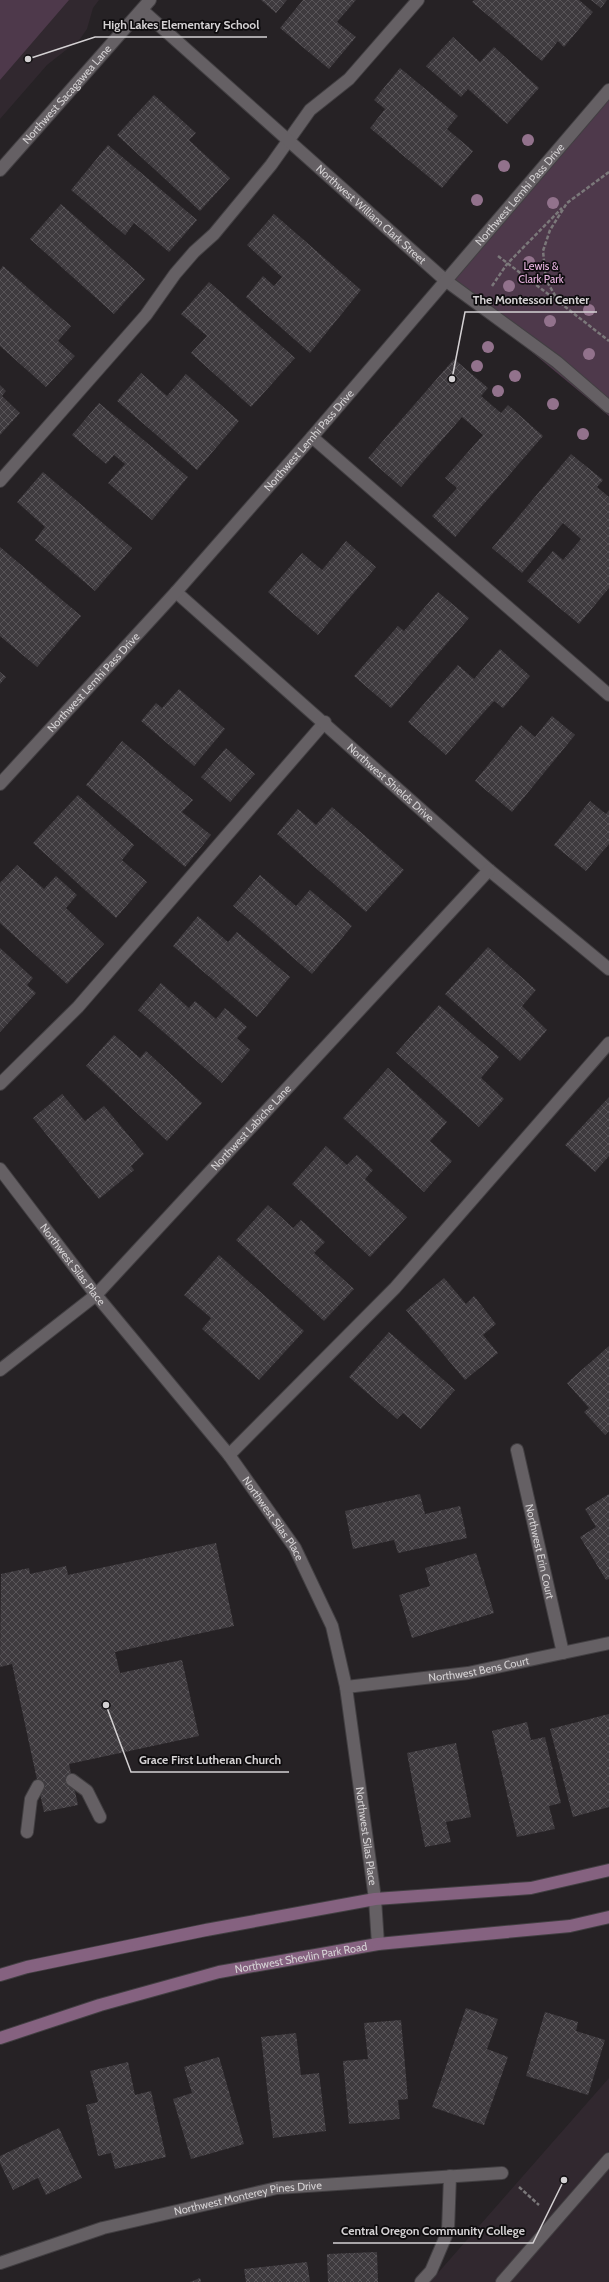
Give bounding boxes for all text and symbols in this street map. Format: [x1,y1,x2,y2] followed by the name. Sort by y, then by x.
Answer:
[95,13,267,37] callout: High Lakes Elementary School
[103,17,259,32] text: High Lakes Elementary School
[19,42,115,147] street label: Northwest Sacagawea Lane
[472,140,568,248] street label: Northwest Lemhi Pass Drive
[313,162,429,267] street label: Northwest William Clark Street
[518,259,564,286] park label: Lewis & Clark Park
[465,288,597,312] callout: The Montessori Center
[473,292,589,307] text: The Montessori Center
[261,386,357,494] street label: Northwest Lemhi Pass Drive
[44,629,143,735] street label: Northwest Lemhi Pass Drive
[344,740,437,825] street label: Northwest Shields Drive
[208,1081,294,1173] street label: Northwest Labiche Lane
[37,1221,109,1308] street label: Northwest Silas Place
[239,1474,307,1563] street label: Northwest Silas Place
[522,1502,558,1601] street label: Northwest Erin Court
[428,1653,531,1684] street label: Northwest Bens Court
[131,1748,289,1772] callout: Grace First Lutheran Church
[139,1752,281,1767] text: Grace First Lutheran Church
[353,1786,380,1887] street label: Northwest Silas Place
[234,1939,368,1976] street label: Northwest Shevlin Park Road
[173,2178,323,2218] street label: Northwest Monterey Pines Drive
[333,2219,533,2243] callout: Central Oregon Community College
[341,2223,525,2238] text: Central Oregon Community College

